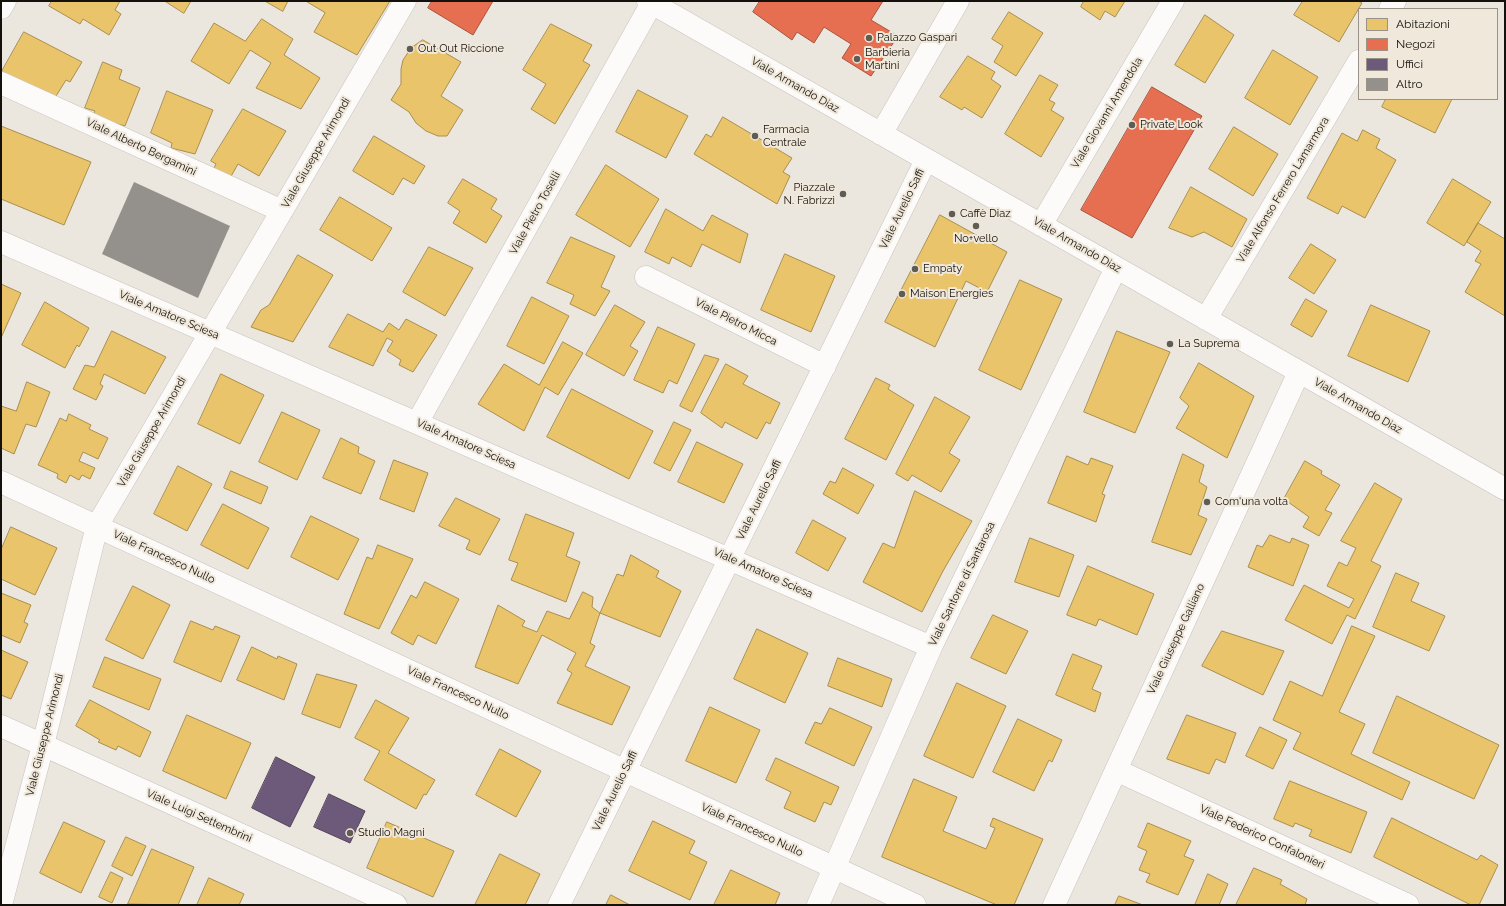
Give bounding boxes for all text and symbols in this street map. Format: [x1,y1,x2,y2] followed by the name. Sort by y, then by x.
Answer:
[1358,8,1498,100] legend
[1396,17,1450,31] text: Abitazioni
[877,31,957,45] place label: Palazzo Gaspari
[864,33,874,43] marker: Palazzo Gaspari
[1396,37,1435,51] text: Negozi
[418,42,504,56] place label: Out Out Riccione
[405,44,415,54] marker: Out Out Riccione
[865,46,910,72] place label: Barbieria Martini
[748,54,842,116] street label: Viale Armando Diaz
[852,54,862,64] marker: Barbieria Martini
[1069,55,1145,171] street label: Viale Giovanni Amendola
[1396,57,1423,71] text: Uffici
[1396,77,1423,91] text: Altro
[279,95,353,211] street label: Viale Giuseppe Arimondi
[1234,115,1332,265] street label: Viale Alfonso Ferrero Lamarmora
[84,116,198,178] street label: Viale Alberto Bergamini
[1140,118,1203,132] place label: Private Look
[1127,120,1137,130] marker: Private Look
[763,123,809,149] place label: Farmacia Centrale
[750,131,760,141] marker: Farmacia Centrale
[877,167,927,251] street label: Viale Aurelio Saffi
[507,169,563,257] street label: Viale Pietro Toselli
[784,181,835,207] place label: Piazzale N. Fabrizzi
[838,189,848,199] marker: Piazzale N. Fabrizzi
[960,207,1011,221] place label: Caffè Diaz
[947,209,957,219] marker: Caffè Diaz
[1030,214,1124,276] street label: Viale Armando Diaz
[971,221,981,231] marker: No+vello
[954,232,998,246] place label: No+vello
[923,262,962,276] place label: Empaty
[910,264,920,274] marker: Empaty
[910,287,993,301] place label: Maison Energies
[117,288,221,342] street label: Viale Amatore Sciesa
[897,289,907,299] marker: Maison Energies
[693,296,779,348] street label: Viale Pietro Micca
[1178,337,1239,351] place label: La Suprema
[1165,339,1175,349] marker: La Suprema
[115,374,189,490] street label: Viale Giuseppe Arimondi
[1311,375,1405,437] street label: Viale Armando Diaz
[414,416,518,472] street label: Viale Amatore Sciesa
[734,458,784,542] street label: Viale Aurelio Saffi
[1215,495,1288,509] place label: Com'una volta
[1202,497,1212,507] marker: Com'una volta
[926,520,998,648] street label: Viale Santorre di Santarosa
[111,528,217,586] street label: Viale Francesco Nullo
[711,545,815,601] street label: Viale Amatore Sciesa
[1145,581,1207,697] street label: Viale Giuseppe Galliano
[405,664,511,722] street label: Viale Francesco Nullo
[23,673,67,797] street label: Viale Giuseppe Arimondi
[590,749,640,833] street label: Viale Aurelio Saffi
[144,787,254,845] street label: Viale Luigi Settembrini
[699,801,805,859] street label: Viale Francesco Nullo
[1197,802,1327,872] street label: Viale Federico Confalonieri
[358,826,425,840] place label: Studio Magni
[345,828,355,838] marker: Studio Magni

